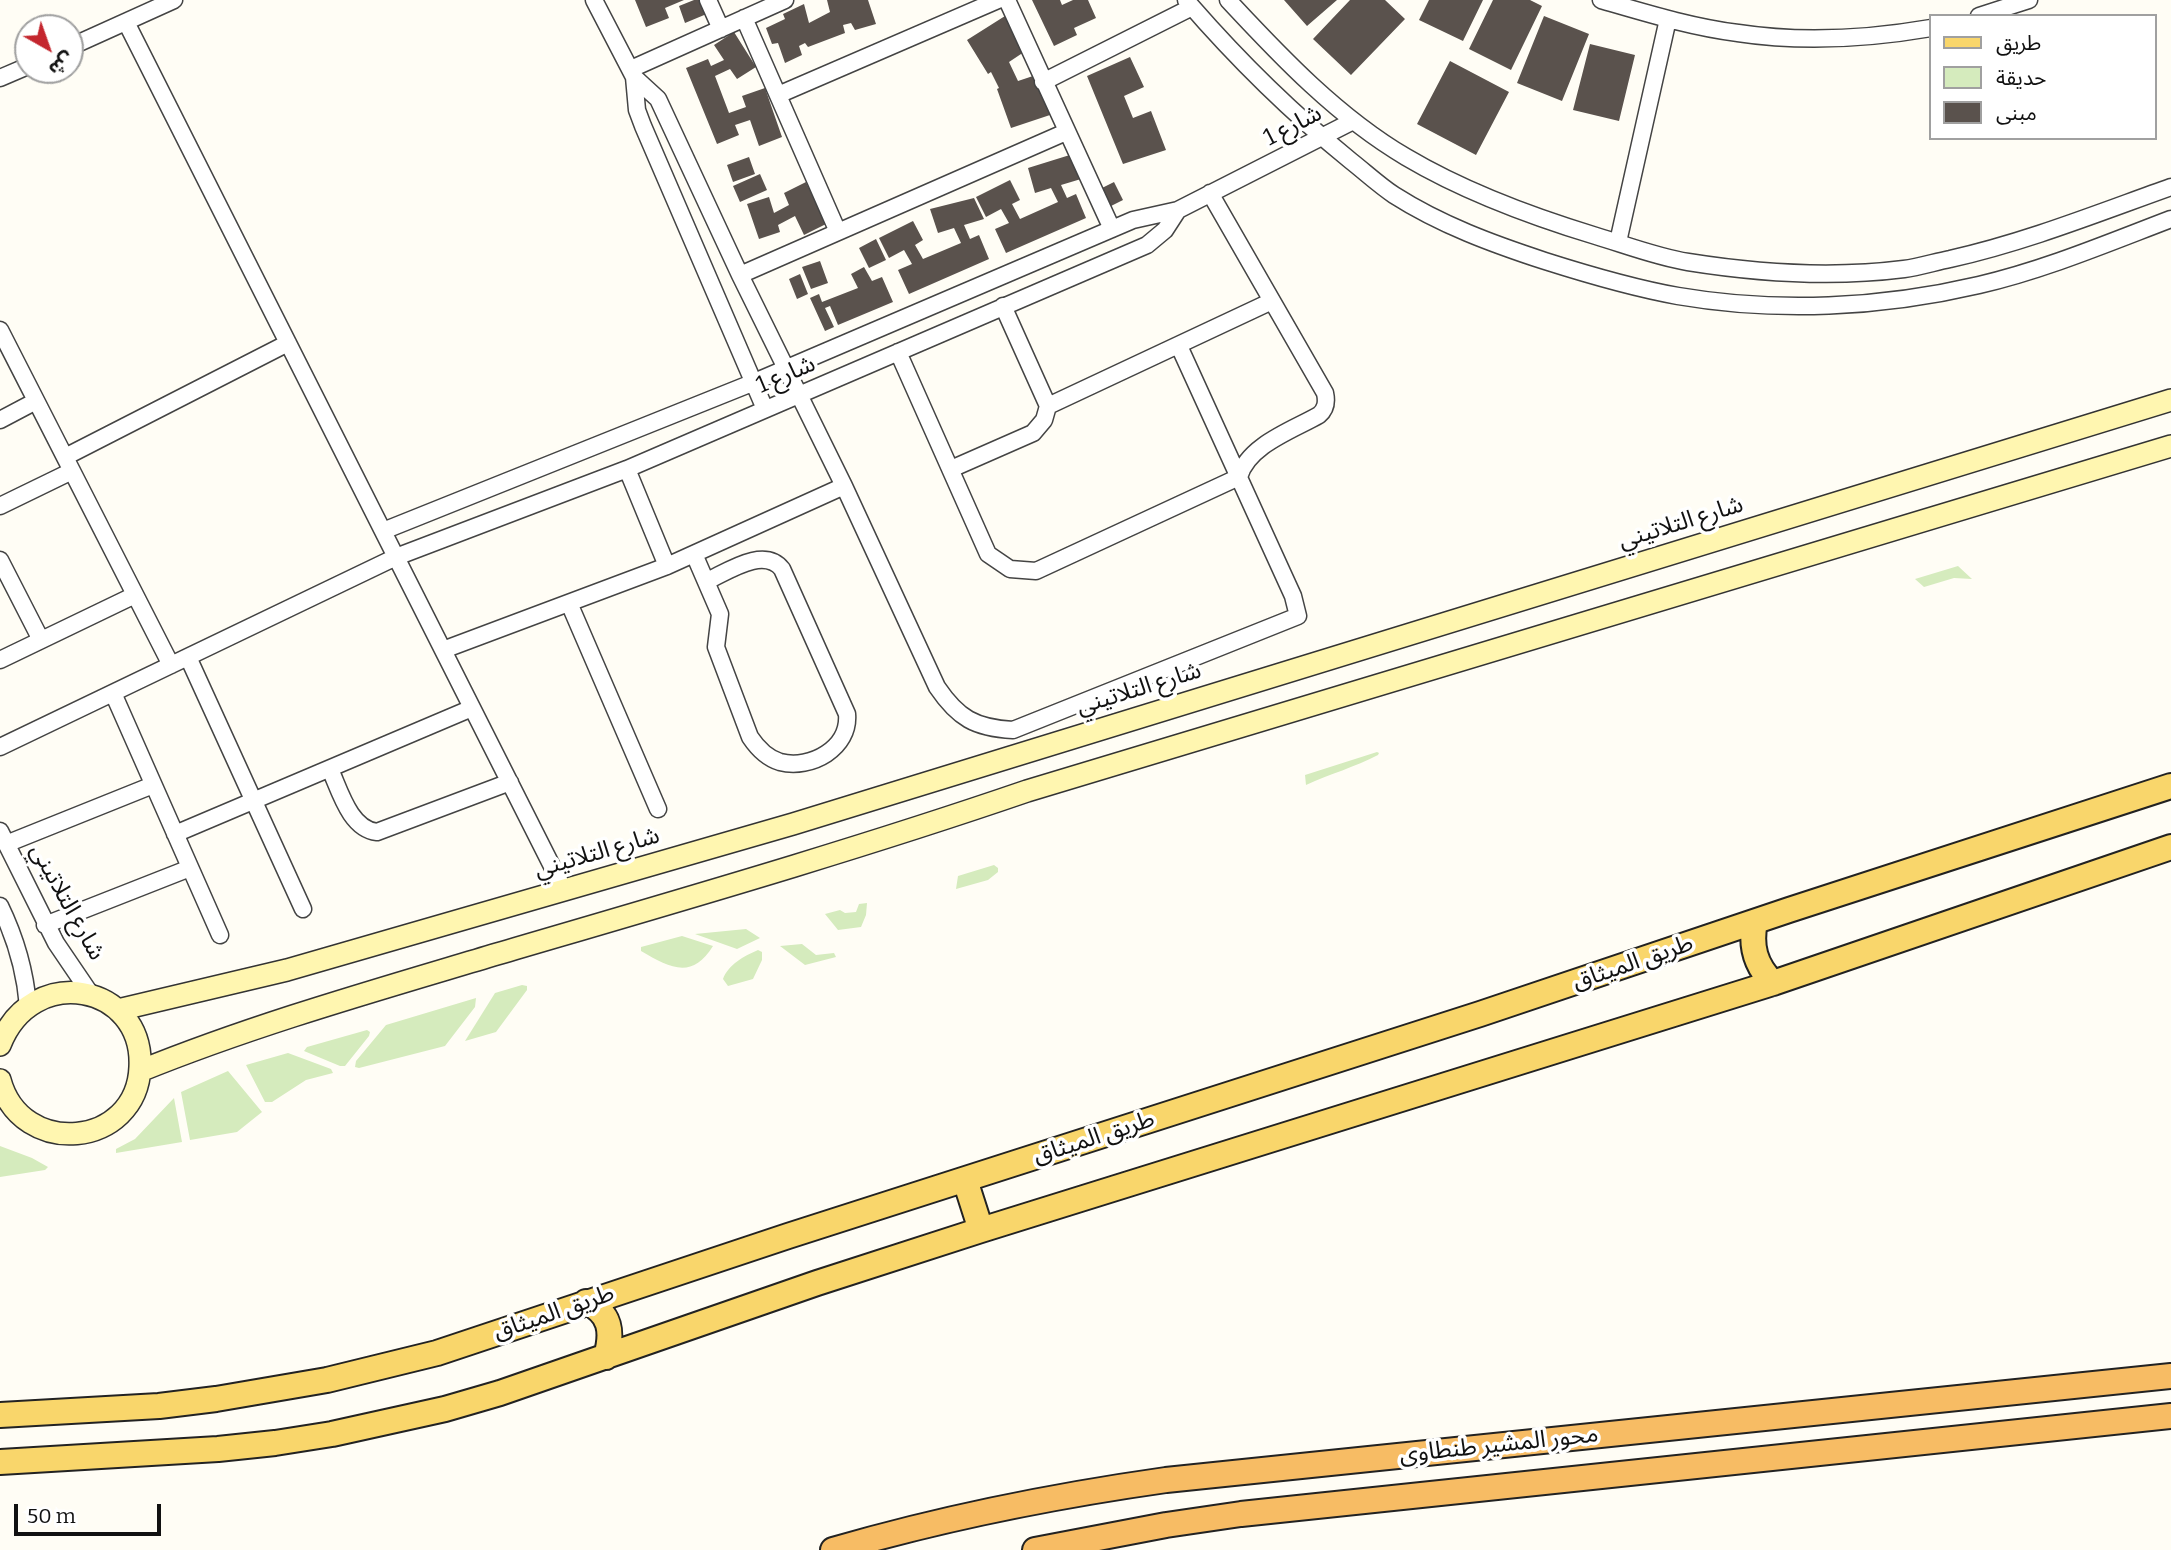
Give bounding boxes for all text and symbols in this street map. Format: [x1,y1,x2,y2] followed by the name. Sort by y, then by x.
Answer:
[14,14,84,84] north arrow
[1930,14,2157,140] legend
[1996,30,2041,56] text: طريق
[44,47,79,81] text: ش
[1996,65,2046,91] text: حديقة
[1259,99,1327,153] street label: شارع 1
[1996,100,2037,126] text: مبنى
[752,350,820,400] street label: شارع 1
[1615,490,1747,556] street label: شارع التلاتيني
[1073,656,1205,722] street label: شارع التلاتيني
[531,821,663,885] street label: شارع التلاتيني
[23,839,111,965] street label: شارع التلاتيني
[1569,929,1697,997] street label: طريق الميثاق
[1030,1105,1158,1171] street label: طريق الميثاق
[490,1279,618,1347] street label: طريق الميثاق
[1398,1420,1600,1470] street label: محور المشير طنطاوى
[18,1490,164,1534] scale bar
[27,1503,76,1529] text: 50 m

